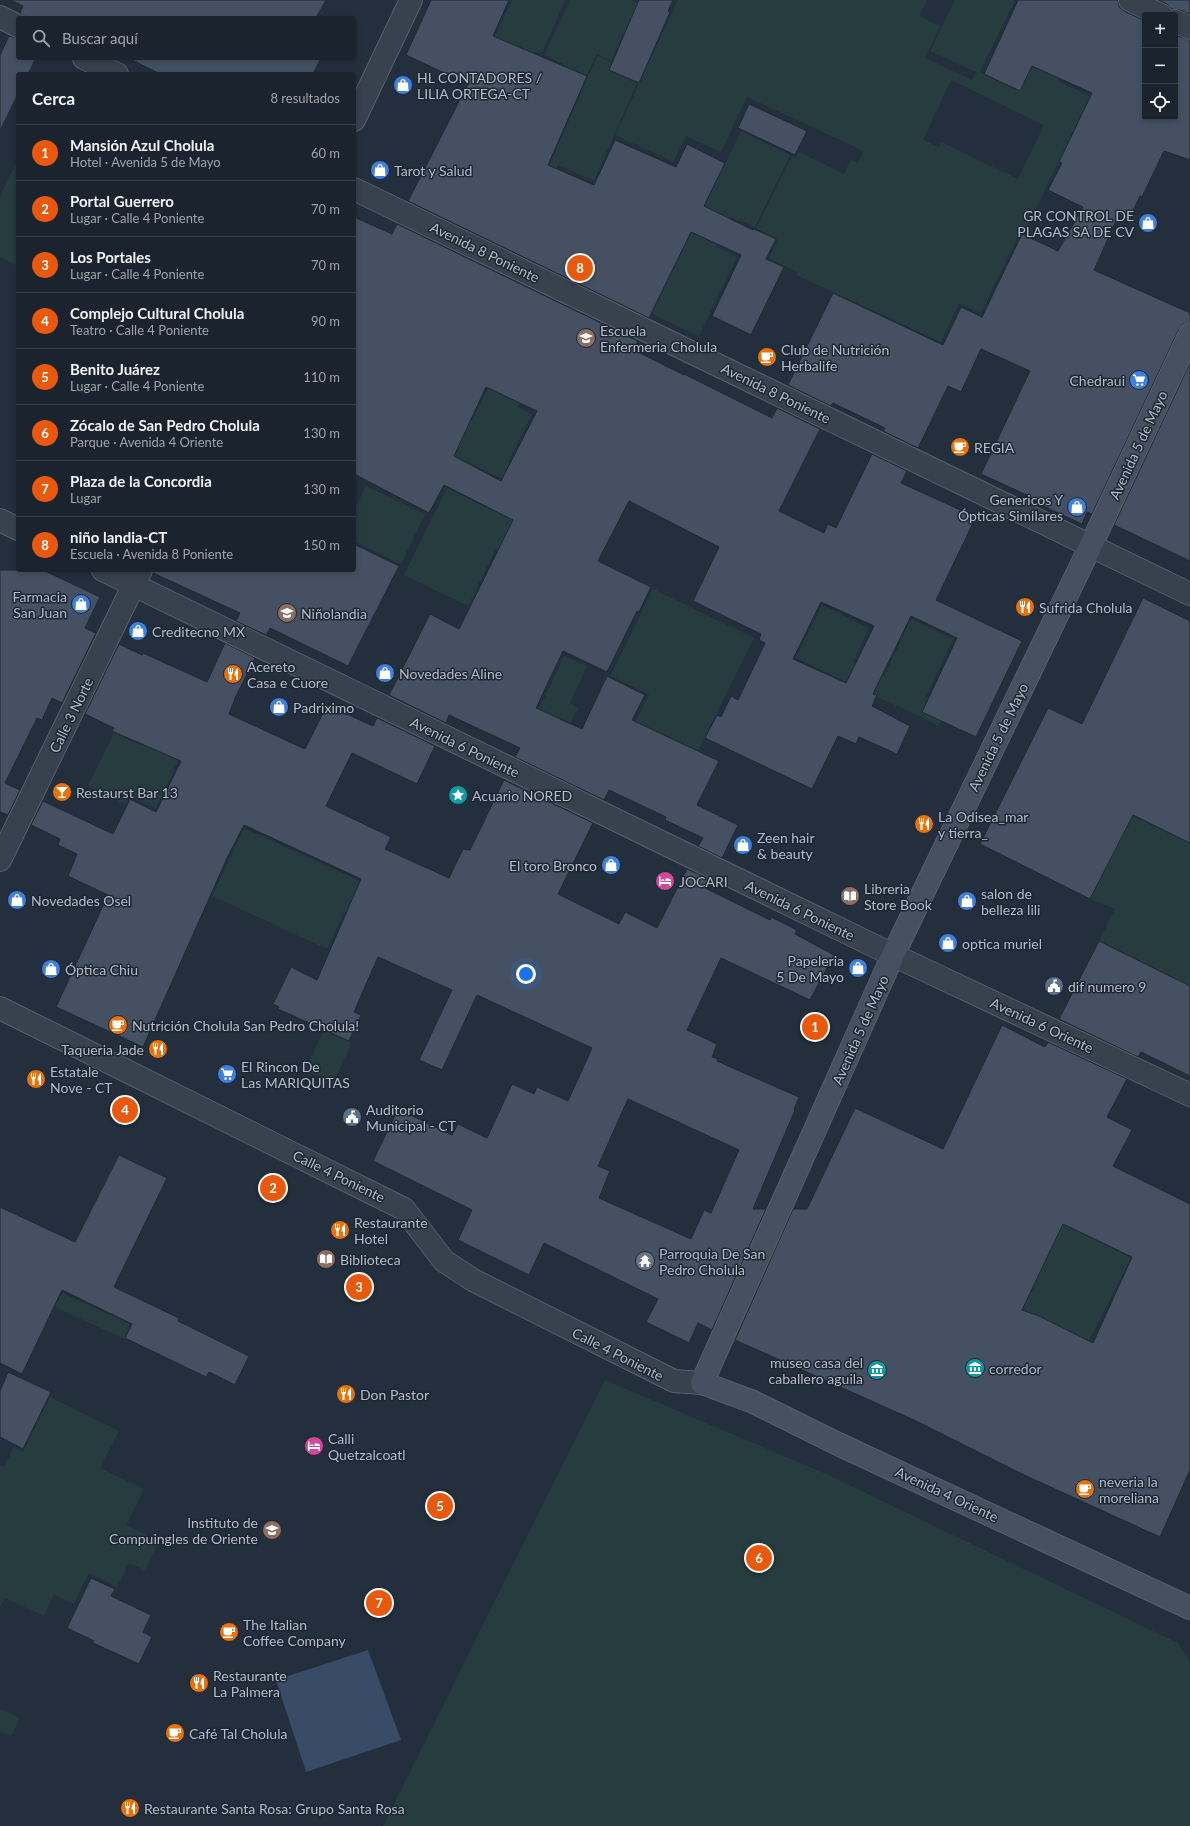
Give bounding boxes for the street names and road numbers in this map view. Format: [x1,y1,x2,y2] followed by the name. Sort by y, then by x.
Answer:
[428,218,542,286] street label: Avenida 8 Poniente
[719,359,833,427] street label: Avenida 8 Poniente
[1105,388,1171,502] street label: Avenida 5 de Mayo
[46,675,96,755] street label: Calle 3 Norte
[965,680,1032,794] street label: Avenida 5 de Mayo
[408,713,522,781] street label: Avenida 6 Poniente
[743,876,857,944] street label: Avenida 6 Poniente
[828,973,892,1087] street label: Avenida 5 de Mayo
[988,994,1096,1056] street label: Avenida 6 Oriente
[290,1146,388,1206] street label: Calle 4 Poniente
[569,1324,667,1384] street label: Calle 4 Poniente
[893,1463,1001,1525] street label: Avenida 4 Oriente

